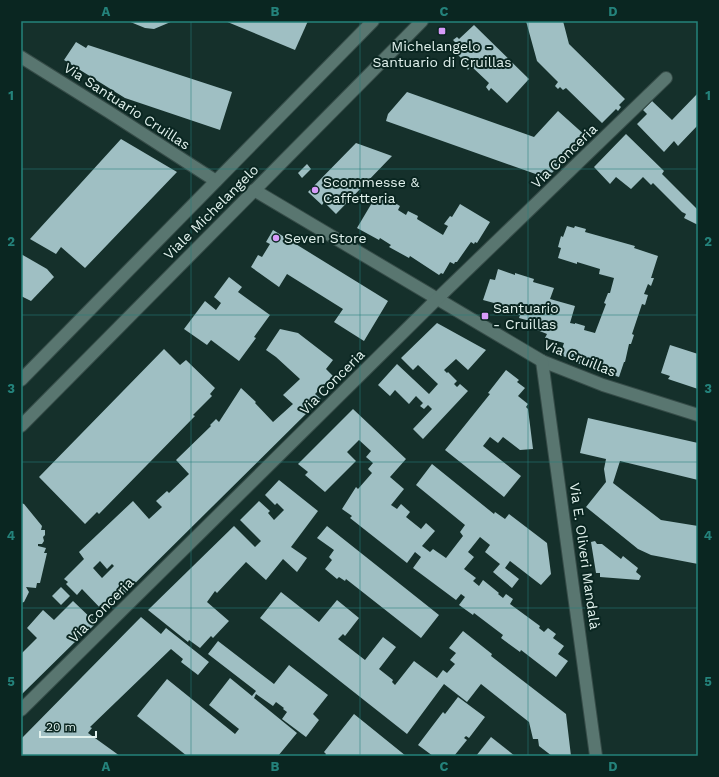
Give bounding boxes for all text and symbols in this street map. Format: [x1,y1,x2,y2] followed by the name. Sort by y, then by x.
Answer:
[102,4,111,19] text: A
[271,4,280,19] text: B
[440,4,449,19] text: C
[608,4,618,19] text: D
[437,26,447,36] marker: Michelangelo - Santuario di Cruillas
[372,38,512,70] place label: Michelangelo - Santuario di Cruillas
[61,59,193,153] street label: Via Santuario Cruillas
[8,88,14,103] text: 1
[705,88,711,103] text: 1
[528,121,600,191] street label: Via Conceria
[160,161,262,263] street label: Viale Michelangelo
[323,174,420,206] place label: Scommesse & Caffetteria
[310,185,320,195] marker: Scommesse & Caffetteria
[284,230,366,246] place label: Seven Store
[271,233,281,243] marker: Seven Store
[7,234,15,249] text: 2
[704,234,712,249] text: 2
[493,300,559,332] place label: Santuario - Cruillas
[480,311,490,321] marker: Santuario - Cruillas
[541,336,619,380] street label: Via Cruillas
[296,346,368,418] street label: Via Conceria
[7,381,15,396] text: 3
[704,381,712,396] text: 3
[567,482,603,630] street label: Via E. Oliveri Mandalà
[7,528,16,543] text: 4
[704,528,713,543] text: 4
[65,574,137,646] street label: Via Conceria
[7,674,15,689] text: 5
[704,674,712,689] text: 5
[40,713,96,739] scale bar
[46,720,76,734] text: 20 m
[102,759,111,774] text: A
[271,759,280,774] text: B
[440,759,449,774] text: C
[608,759,618,774] text: D

